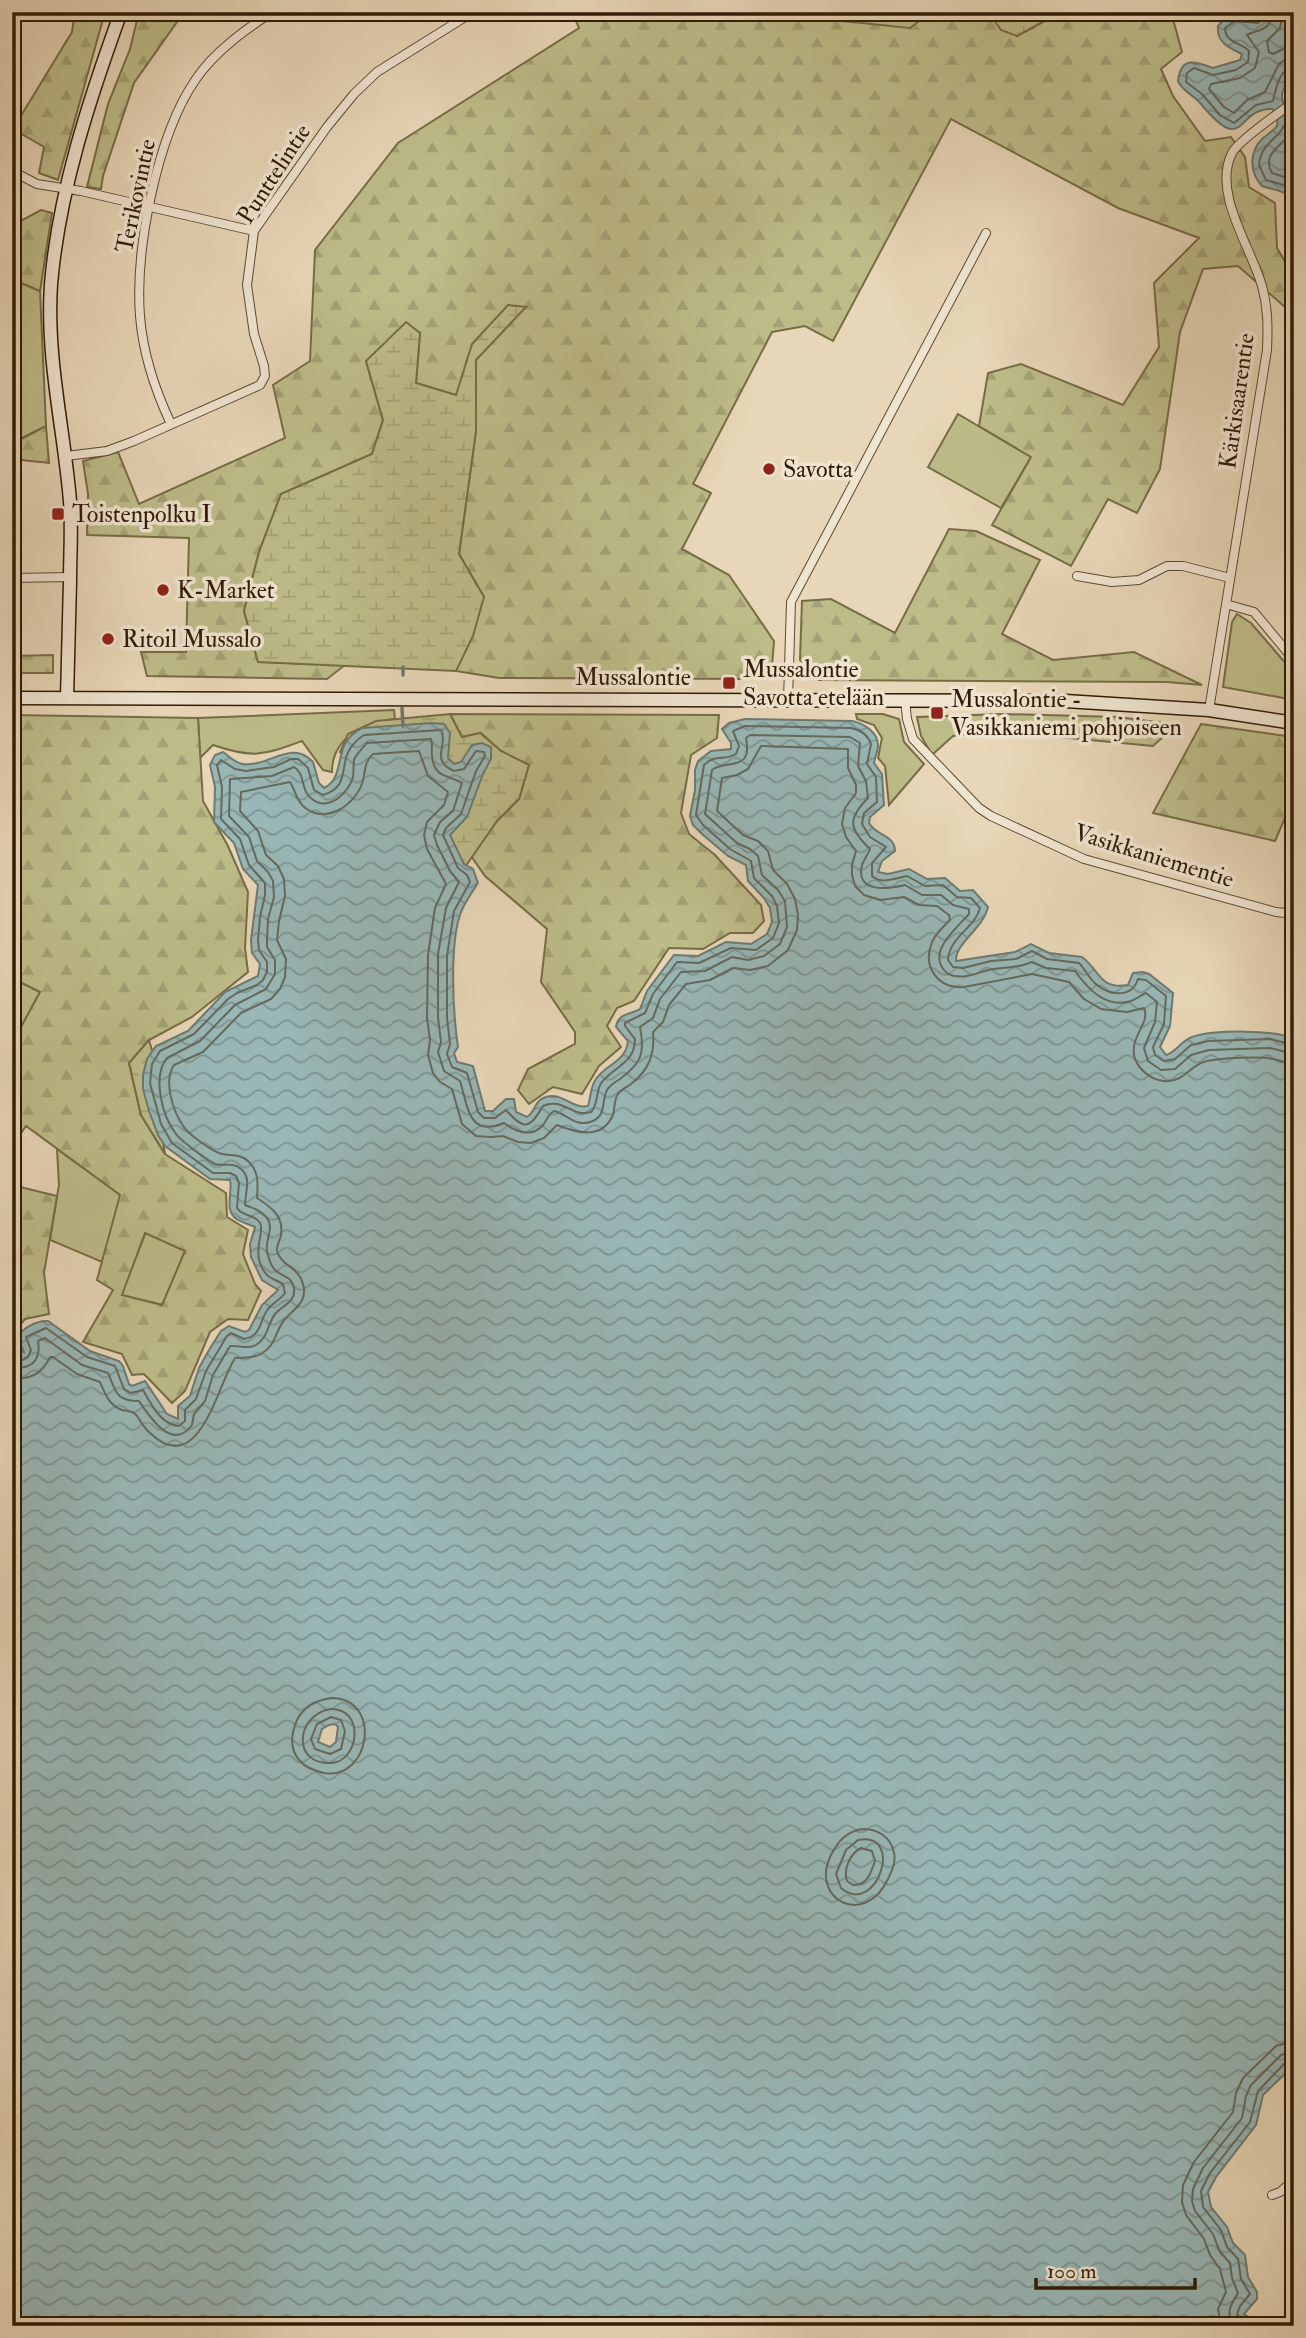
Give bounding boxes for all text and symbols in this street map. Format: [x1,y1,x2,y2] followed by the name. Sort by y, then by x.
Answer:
[230,118,318,230] street label: Punttelintie
[109,136,163,256] street label: Terikovintie
[1212,331,1262,471] street label: Kärkisaarentie
[783,454,854,485] place label: Savotta
[761,461,777,477] marker: Savotta
[72,499,211,530] place label: Toistenpolku I
[50,506,66,522] marker: Toistenpolku I
[177,575,275,606] place label: K-Market
[155,582,171,598] marker: K-Market
[122,624,261,655] place label: Ritoil Mussalo
[100,631,116,647] marker: Ritoil Mussalo
[743,654,884,713] place label: Mussalontie Savotta etelään
[575,662,691,693] street label: Mussalontie
[721,675,737,691] marker: Mussalontie Savotta etelään
[951,684,1182,743] place label: Mussalontie - Vasikkaniemi pohjoiseen
[929,705,945,721] marker: Mussalontie - Vasikkaniemi pohjoiseen
[1070,817,1238,895] street label: Vasikkaniementie
[1036,2247,1196,2291] scale bar
[1047,2258,1097,2285] text: 100 m

